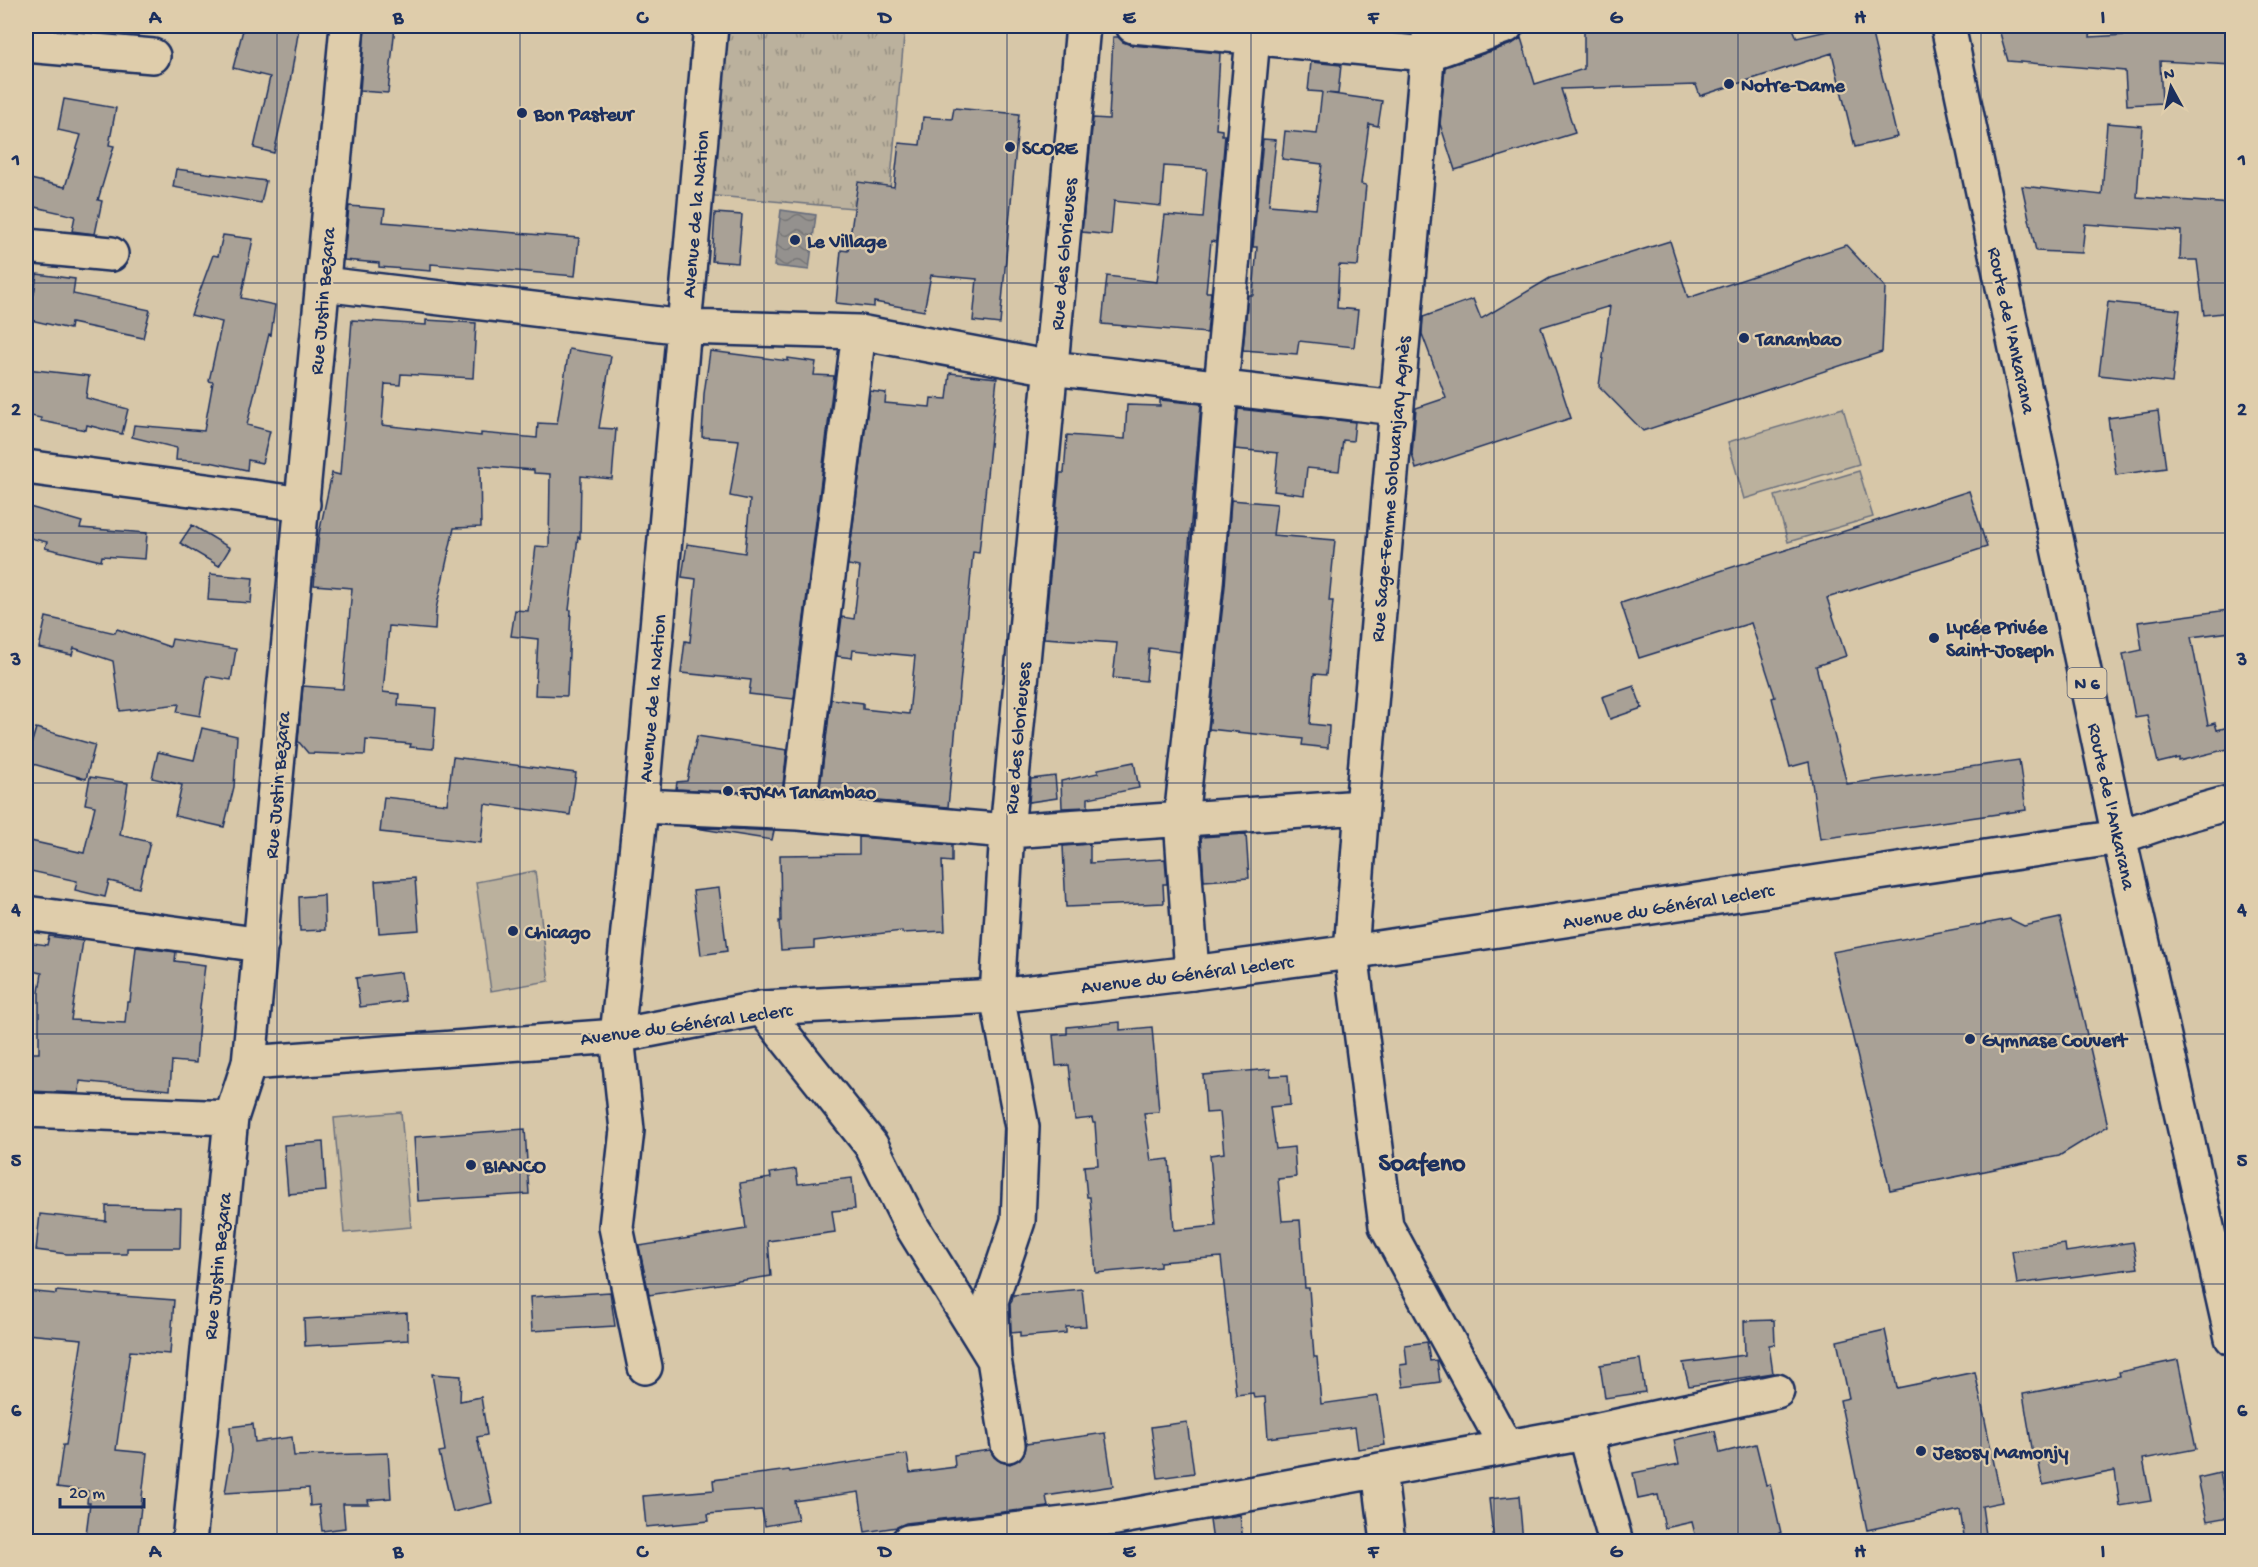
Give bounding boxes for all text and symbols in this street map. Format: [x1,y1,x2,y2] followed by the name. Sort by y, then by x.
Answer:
[148,8,163,31] text: A
[392,8,404,31] text: B
[636,8,650,31] text: C
[876,8,892,31] text: D
[1123,8,1137,31] text: E
[1367,8,1380,31] text: F
[1610,8,1624,31] text: G
[1854,8,1866,31] text: H
[2101,8,2106,31] text: I
[2141,57,2201,117] north arrow
[2163,65,2176,86] text: N
[1741,76,1846,99] place label: Notre-Dame
[1722,77,1736,91] marker: Notre-Dame
[533,105,635,128] place label: Bon Pasteur
[515,106,529,120] marker: Bon Pasteur
[679,129,716,299] street label: Avenue de la Nation
[1022,139,1079,162] place label: SCORE
[1003,140,1017,154] marker: SCORE
[11,150,20,173] text: 1
[2237,150,2246,173] text: 1
[1047,177,1084,331] street label: Rue des Glorieuses
[307,226,342,376] street label: Rue Justin Bezara
[807,232,887,255] place label: Le Village
[788,233,802,247] marker: Le Village
[1981,245,2039,417] street label: Route de l'Ankarana
[1754,330,1842,353] place label: Tanambao
[1737,331,1751,345] marker: Tanambao
[1368,335,1417,643] street label: Rue Sage-Femme Solowanjary Agnès
[11,400,21,423] text: 2
[2237,400,2247,423] text: 2
[636,613,673,783] street label: Avenue de la Nation
[1946,618,2054,664] place label: Lycée Privée Saint-Joseph
[1927,631,1941,645] marker: Lycée Privée Saint-Joseph
[10,650,21,673] text: 3
[2236,650,2247,673] text: 3
[1001,661,1038,815] street label: Rue des Glorieuses
[2068,668,2106,698] road number: N 6
[262,710,297,860] street label: Rue Justin Bezara
[2081,721,2139,893] street label: Route de l'Ankarana
[739,783,877,806] place label: FJKM Tanambao
[721,784,735,798] marker: FJKM Tanambao
[1561,880,1777,937] street label: Avenue du Général Leclerc
[10,900,21,923] text: 4
[2236,900,2247,923] text: 4
[524,923,591,946] place label: Chicago
[506,924,520,938] marker: Chicago
[1080,952,1296,1001] street label: Avenue du Général Leclerc
[579,1000,795,1053] street label: Avenue du Général Leclerc
[1982,1031,2129,1054] place label: Gymnase Couvert
[1963,1032,1977,1046] marker: Gymnase Couvert
[1378,1150,1466,1181] district label: Soafeno
[11,1151,22,1174] text: 5
[2237,1151,2248,1174] text: 5
[482,1157,546,1180] place label: BIANCO
[464,1158,478,1172] marker: BIANCO
[200,1191,239,1341] street label: Rue Justin Bezara
[11,1401,22,1424] text: 6
[2237,1401,2248,1424] text: 6
[1932,1443,2068,1466] place label: Jesosy Mamonjy
[1914,1444,1928,1458] marker: Jesosy Mamonjy
[60,1471,144,1509] scale bar
[69,1484,105,1505] text: 20 m
[148,1542,163,1565] text: A
[392,1542,404,1565] text: B
[636,1542,650,1565] text: C
[876,1542,892,1565] text: D
[1123,1542,1137,1565] text: E
[1367,1542,1380,1565] text: F
[1610,1542,1624,1565] text: G
[1854,1542,1866,1565] text: H
[2101,1542,2106,1565] text: I

